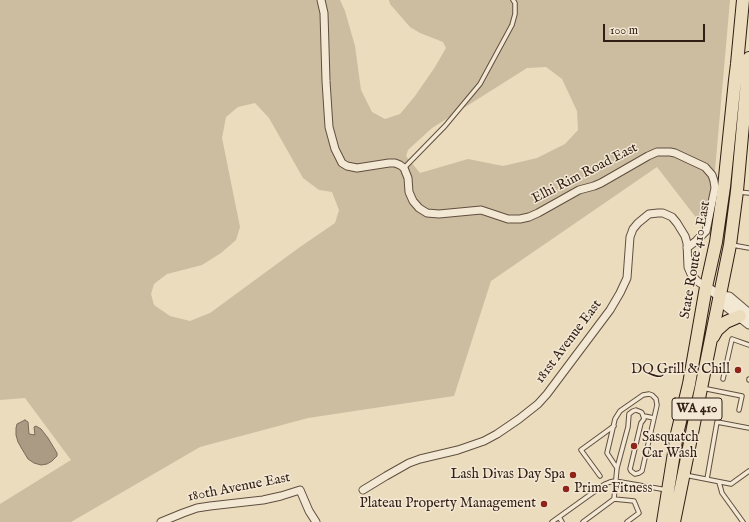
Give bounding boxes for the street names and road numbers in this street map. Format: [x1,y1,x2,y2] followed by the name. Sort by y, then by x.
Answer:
[529,140,641,208] street label: Elhi Rim Road East
[677,200,715,320] street label: State Route 410 East
[532,297,606,387] street label: 181st Avenue East
[672,398,722,420] road number: WA 410
[186,470,292,506] street label: 180th Avenue East

